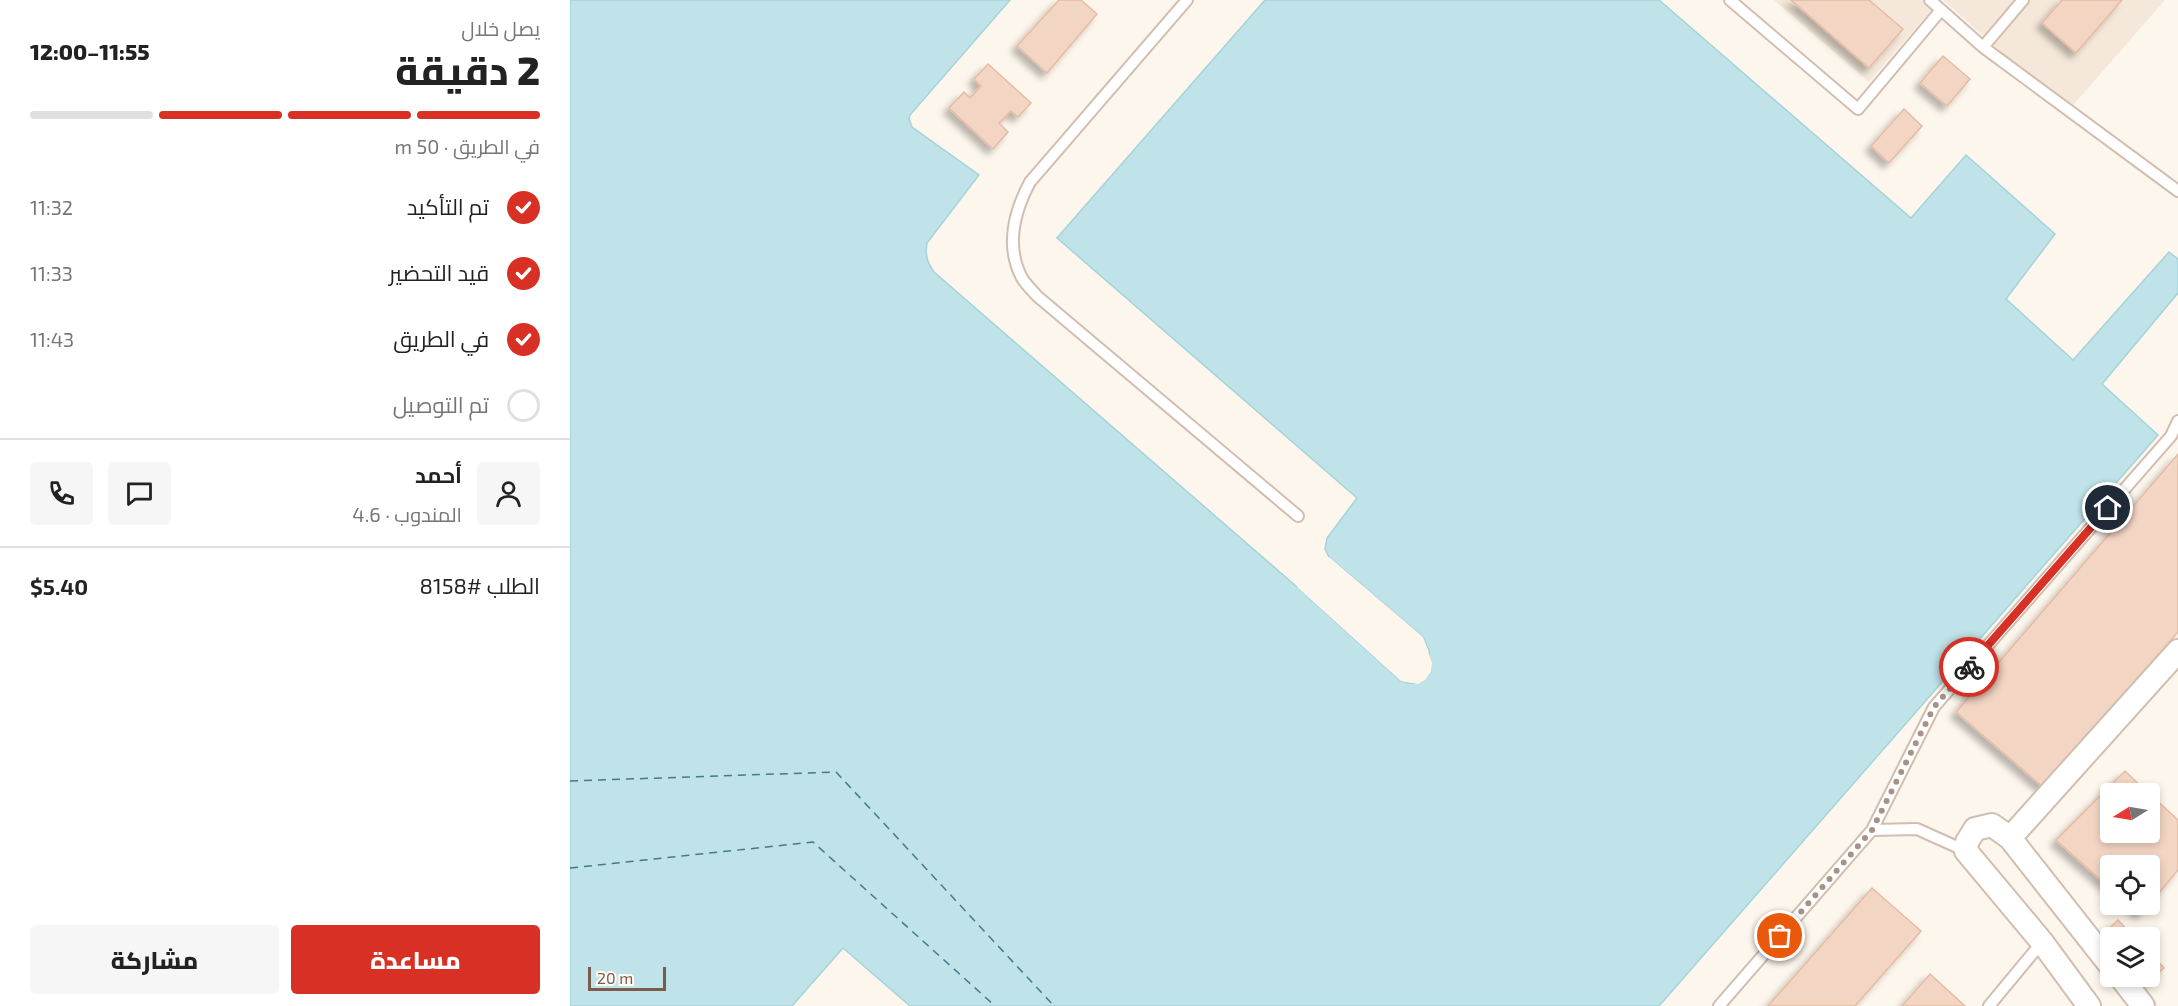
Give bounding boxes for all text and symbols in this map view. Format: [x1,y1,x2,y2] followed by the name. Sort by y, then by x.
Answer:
[461,16,540,40] text: يصل خلال
[30,38,150,64] text: 11:55–12:00
[395,46,540,93] text: 2 دقيقة
[395,134,540,158] text: في الطريق · 50 m
[507,191,540,224] icon: check
[407,193,489,219] text: تم التأكيد
[30,195,73,219] text: 11:32
[507,257,540,290] icon: check
[389,259,489,285] text: قيد التحضير
[30,261,73,285] text: 11:33
[507,323,540,356] icon: check
[393,325,489,351] text: في الطريق
[30,327,74,351] text: 11:43
[393,391,489,417] text: تم التوصيل
[415,461,462,487] text: أحمد
[30,462,93,525] button: phone
[108,462,171,525] button: chat
[477,462,540,525] button: person
[2082,482,2133,533] pin
[2091,491,2124,524] icon: home
[352,502,462,526] text: المندوب · 4.6
[420,572,540,598] text: الطلب #8158
[30,573,88,599] text: $5.40
[1939,637,1999,697] courier
[1953,651,1986,684] icon: bike
[2100,783,2160,843] north arrow
[2100,783,2160,987] map controls
[2100,855,2160,915] button: locate
[1754,910,1805,961] pin
[1763,919,1796,952] icon: bag
[30,925,279,994] button: مشاركة
[291,925,540,994] button: مساعدة
[2100,927,2160,987] button: layers
[588,964,666,992] scale bar
[597,968,633,987] text: 20 m

